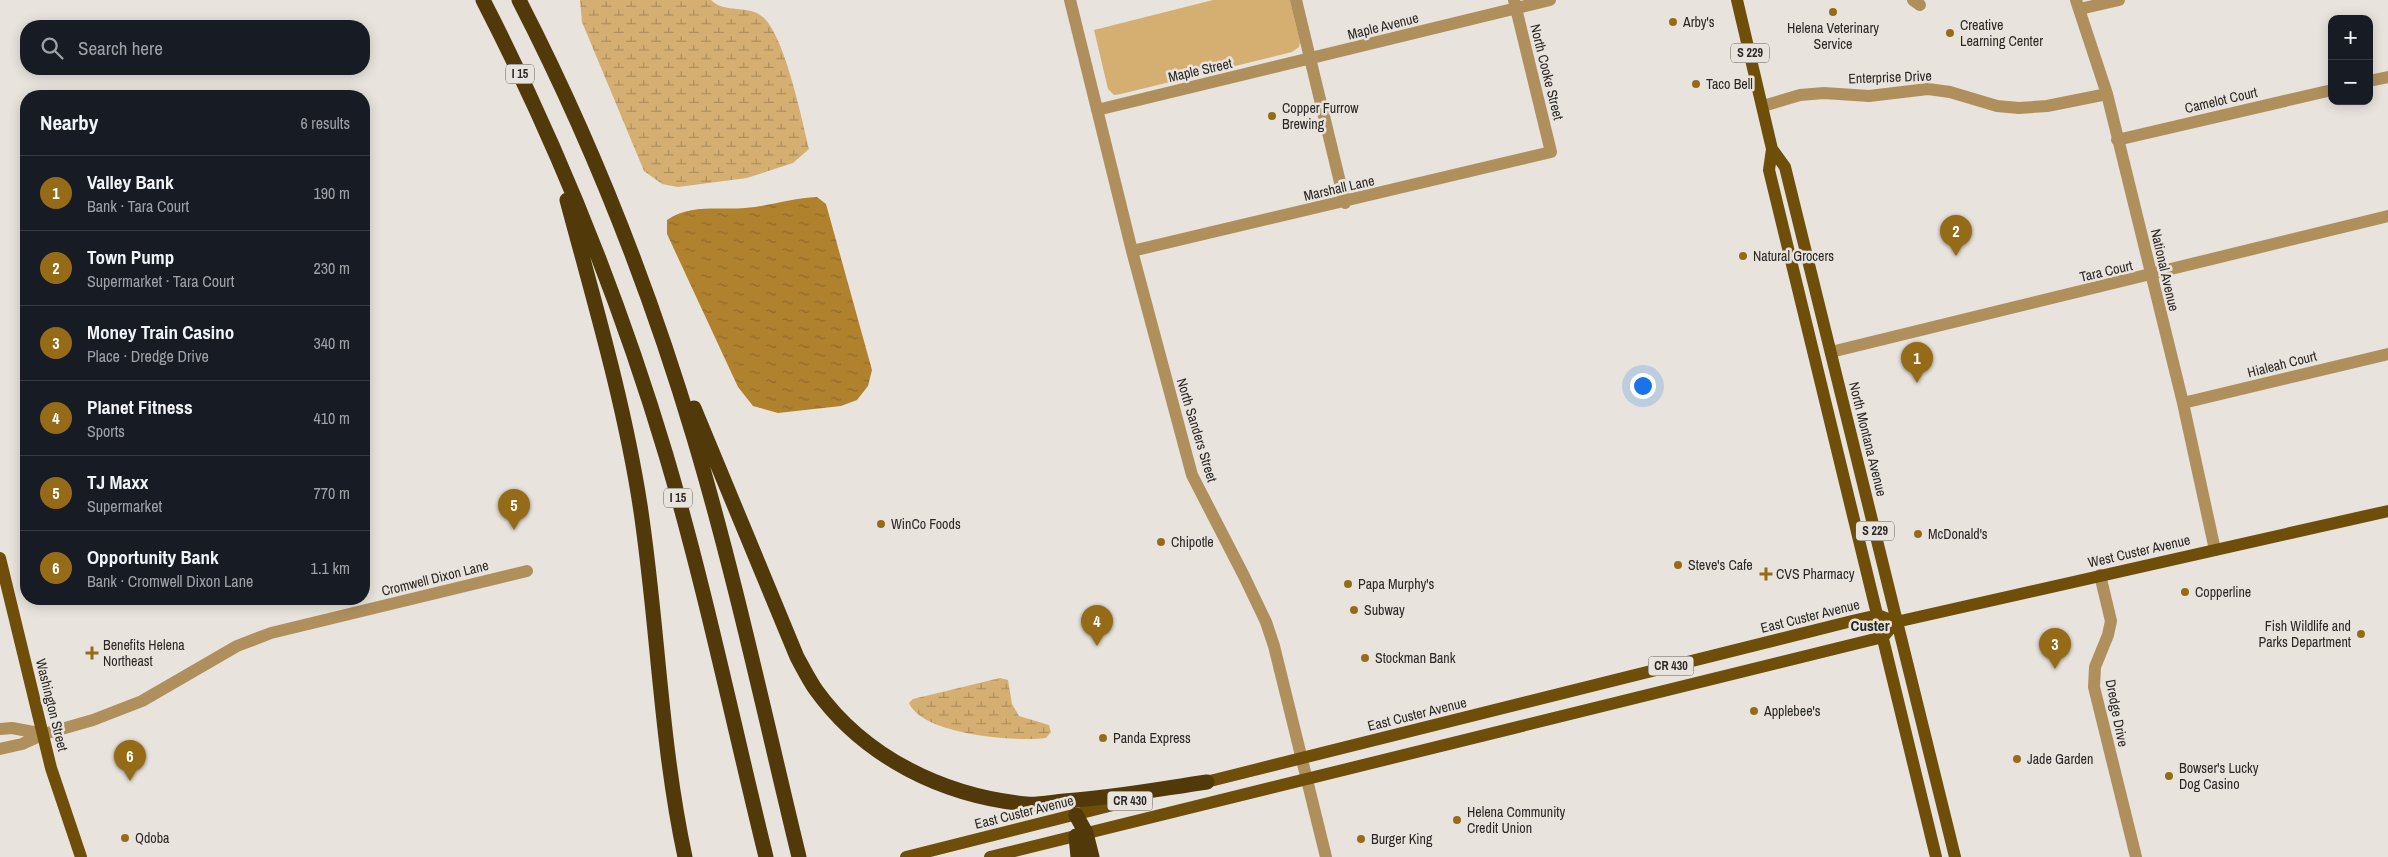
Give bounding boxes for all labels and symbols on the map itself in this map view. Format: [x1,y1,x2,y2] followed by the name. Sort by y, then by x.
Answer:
[1827,6,1839,18] marker: Helena Veterinary Service
[1346,8,1420,44] street label: Maple Avenue
[1682,13,1715,31] place label: Arby's
[1667,16,1679,28] marker: Arby's
[1960,16,2043,50] place label: Creative Learning Center
[1787,19,1879,53] place label: Helena Veterinary Service
[1526,22,1568,122] street label: North Cooke Street
[1944,27,1956,39] marker: Creative Learning Center
[1731,44,1769,62] road number: S 229
[1166,54,1234,86] street label: Maple Street
[506,64,534,84] road number: I 15
[1848,67,1932,87] street label: Enterprise Drive
[1706,75,1753,93] place label: Taco Bell
[1690,78,1702,90] marker: Taco Bell
[2183,83,2259,117] street label: Camelot Court
[1282,99,1359,133] place label: Copper Furrow Brewing
[1266,110,1278,122] marker: Copper Furrow Brewing
[1302,171,1376,205] street label: Marshall Lane
[1940,215,1972,256] pin: 2
[2147,227,2183,313] street label: National Avenue
[1753,247,1834,265] place label: Natural Grocers
[1737,250,1749,262] marker: Natural Grocers
[2078,256,2134,286] street label: Tara Court
[1901,342,1933,383] pin: 1
[2245,347,2319,381] street label: Hialeah Court
[1630,373,1656,399] your location
[1173,376,1221,484] street label: North Sanders Street
[1845,380,1891,498] street label: North Montana Avenue
[664,488,692,508] road number: I 15
[498,489,530,530] pin: 5
[891,515,961,533] place label: WinCo Foods
[875,518,887,530] marker: WinCo Foods
[1856,522,1894,540] road number: S 229
[1928,525,1988,543] place label: McDonald's
[1912,528,1924,540] marker: McDonald's
[2086,531,2192,571] street label: West Custer Avenue
[1171,533,1214,551] place label: Chipotle
[1155,536,1167,548] marker: Chipotle
[380,556,490,600] street label: Cromwell Dixon Lane
[1688,556,1753,574] place label: Steve's Cafe
[1672,559,1684,571] marker: Steve's Cafe
[1776,565,1855,583] place label: CVS Pharmacy
[1760,568,1772,580] marker: CVS Pharmacy
[1358,575,1434,593] place label: Papa Murphy's
[1342,578,1354,590] marker: Papa Murphy's
[2195,583,2251,601] place label: Copperline
[2179,586,2191,598] marker: Copperline
[1759,595,1861,637] street label: East Custer Avenue
[1364,601,1405,619] place label: Subway
[1348,604,1360,616] marker: Subway
[1081,605,1113,646] pin: 4
[1851,615,1890,636] district label: Custer
[2258,617,2351,651] place label: Fish Wildlife and Parks Department
[2039,628,2071,669] pin: 3
[2355,628,2367,640] marker: Fish Wildlife and Parks Department
[103,636,185,670] place label: Benefits Helena Northeast
[85,646,99,660] marker: Benefits Helena Northeast
[1375,649,1456,667] place label: Stockman Bank
[1359,652,1371,664] marker: Stockman Bank
[1648,656,1694,676] road number: CR 430
[32,657,72,753] street label: Washington Street
[2102,678,2132,748] street label: Dredge Drive
[1366,693,1468,735] street label: East Custer Avenue
[1763,702,1821,720] place label: Applebee's
[1748,705,1760,717] marker: Applebee's
[1113,729,1191,747] place label: Panda Express
[1097,732,1109,744] marker: Panda Express
[114,740,146,781] pin: 6
[2027,750,2093,768] place label: Jade Garden
[2011,753,2023,765] marker: Jade Garden
[2179,759,2259,793] place label: Bowser's Lucky Dog Casino
[2163,770,2175,782] marker: Bowser's Lucky Dog Casino
[973,791,1075,833] street label: East Custer Avenue
[1108,791,1152,810] road number: CR 430
[1467,803,1566,837] place label: Helena Community Credit Union
[1451,814,1463,826] marker: Helena Community Credit Union
[135,829,170,847] place label: Qdoba
[1371,830,1433,848] place label: Burger King
[119,832,131,844] marker: Qdoba
[1355,833,1367,845] marker: Burger King

